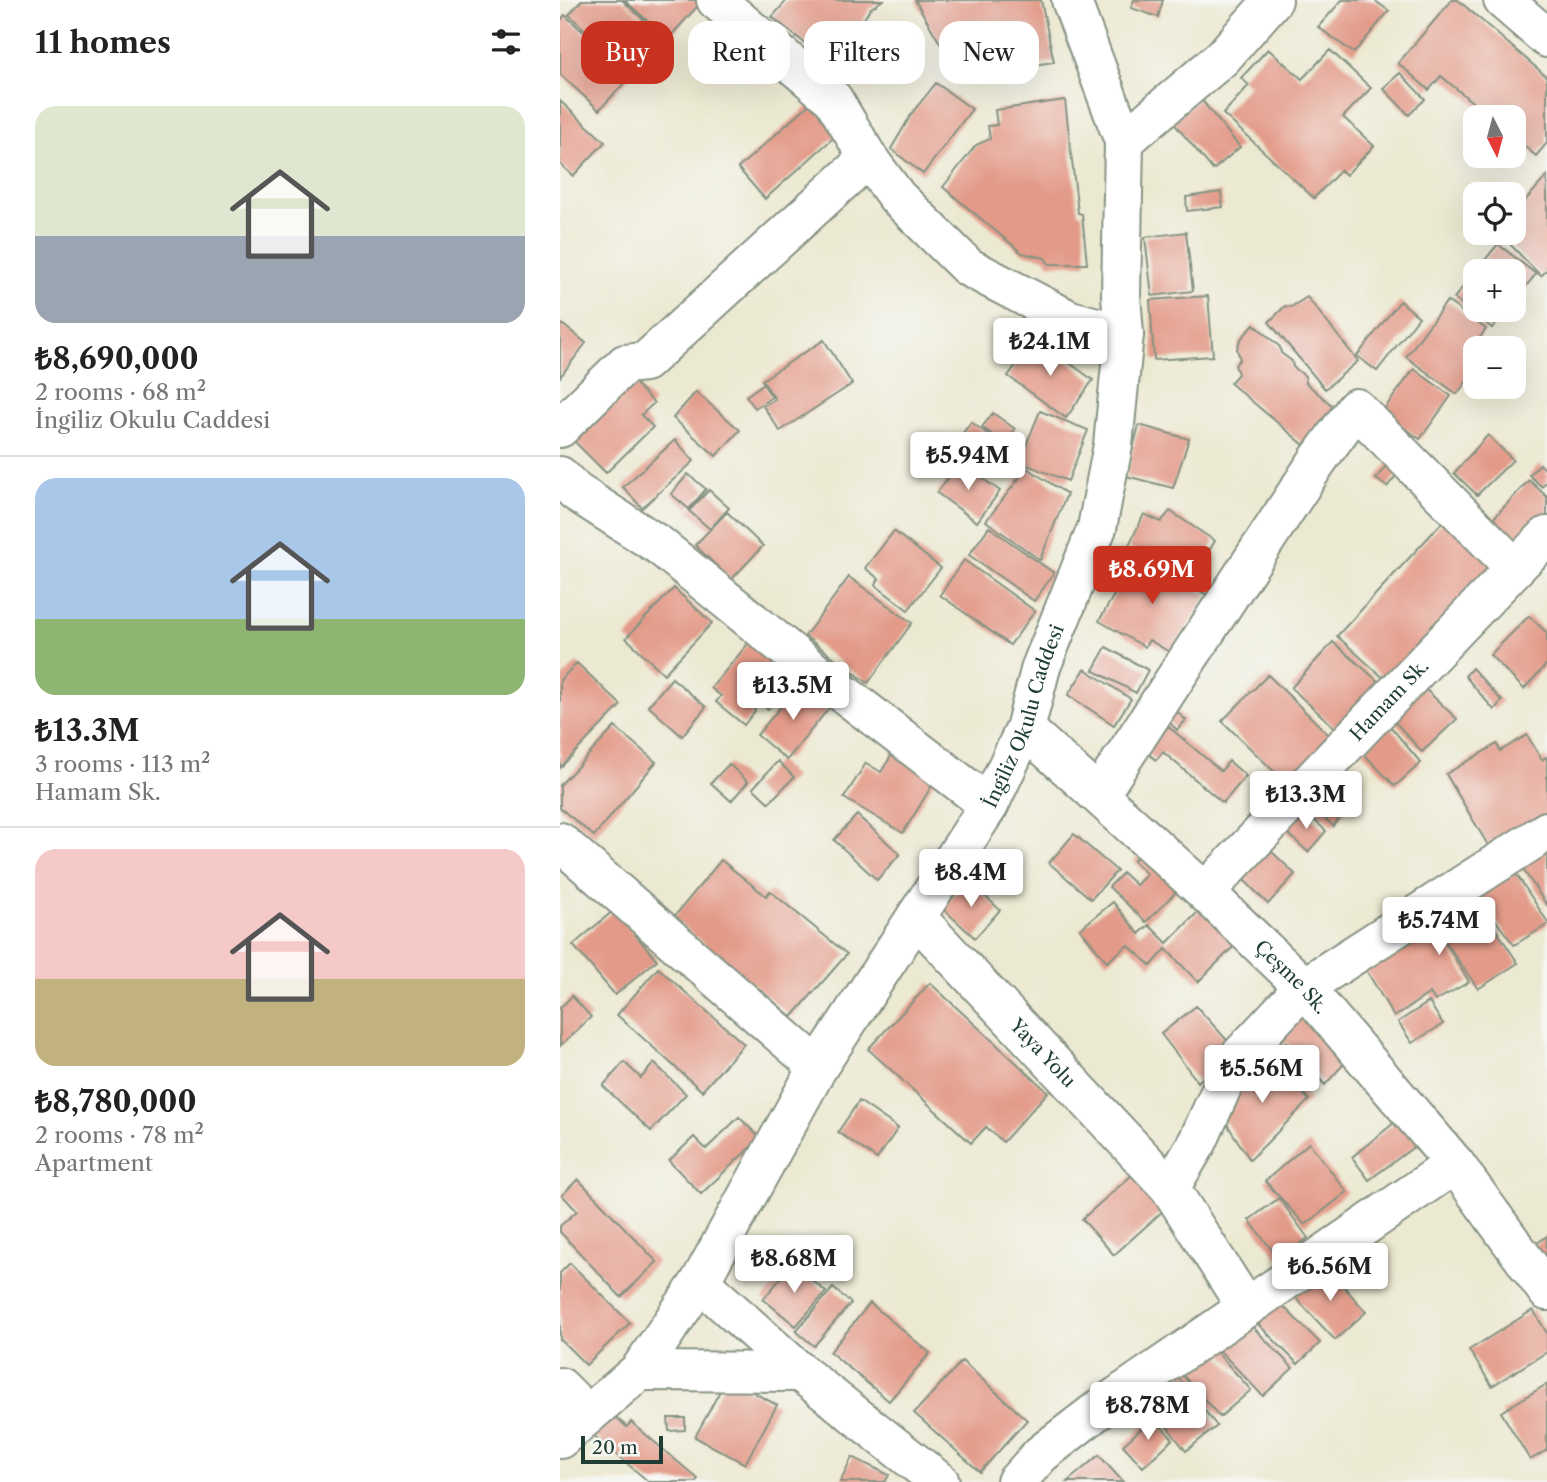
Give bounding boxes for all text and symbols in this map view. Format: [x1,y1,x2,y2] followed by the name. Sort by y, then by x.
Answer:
[581,21,674,84] chip: Buy
[688,21,790,84] chip: Rent
[804,21,925,84] chip: Filters
[939,21,1039,84] chip: New
[487,23,525,61] icon: filters
[35,24,171,61] text: 11 homes
[1463,105,1526,168] north arrow
[1463,105,1526,399] map controls
[217,151,343,277] icon: home
[1463,182,1526,245] button: locate
[1463,259,1526,322] button: +
[993,318,1107,378] pin: ₺24.1M
[1009,327,1091,355] text: ₺24.1M
[1463,336,1526,399] button: −
[35,340,199,377] text: ₺8,690,000
[35,378,206,406] text: 2 rooms · 68 m²
[35,406,270,434] text: İngiliz Okulu Caddesi
[911,433,1025,492] pin: ₺5.94M
[926,441,1010,469] text: ₺5.94M
[217,523,343,649] icon: home
[1095,546,1209,606] pin: ₺8.69M
[1109,555,1195,583] text: ₺8.69M
[978,621,1069,812] street label: İngiliz Okulu Caddesi
[1345,655,1434,746] street label: Hamam Sk.
[736,662,850,722] pin: ₺13.5M
[753,671,833,699] text: ₺13.5M
[35,712,140,749] text: ₺13.3M
[35,750,211,778] text: 3 rooms · 113 m²
[1249,772,1363,831] pin: ₺13.3M
[35,778,161,806] text: Hamam Sk.
[1266,780,1346,808] text: ₺13.3M
[922,850,1020,909] pin: ₺8.4M
[935,858,1007,886] text: ₺8.4M
[217,894,343,1020] icon: home
[1382,898,1496,957] pin: ₺5.74M
[1398,906,1480,934] text: ₺5.74M
[1250,935,1333,1018] street label: Çeşme Sk.
[1004,1013,1081,1092] street label: Yaya Yolu
[1205,1046,1319,1105] pin: ₺5.56M
[1220,1054,1304,1082] text: ₺5.56M
[35,1083,197,1120] text: ₺8,780,000
[35,1121,204,1149] text: 2 rooms · 78 m²
[35,1149,153,1177] text: Apartment
[737,1236,851,1295] pin: ₺8.68M
[751,1244,837,1272] text: ₺8.68M
[1273,1244,1387,1303] pin: ₺6.56M
[1288,1252,1372,1280] text: ₺6.56M
[1091,1382,1205,1442] pin: ₺8.78M
[1106,1391,1190,1419] text: ₺8.78M
[581,1433,663,1465] scale bar
[592,1436,638,1459] text: 20 m

